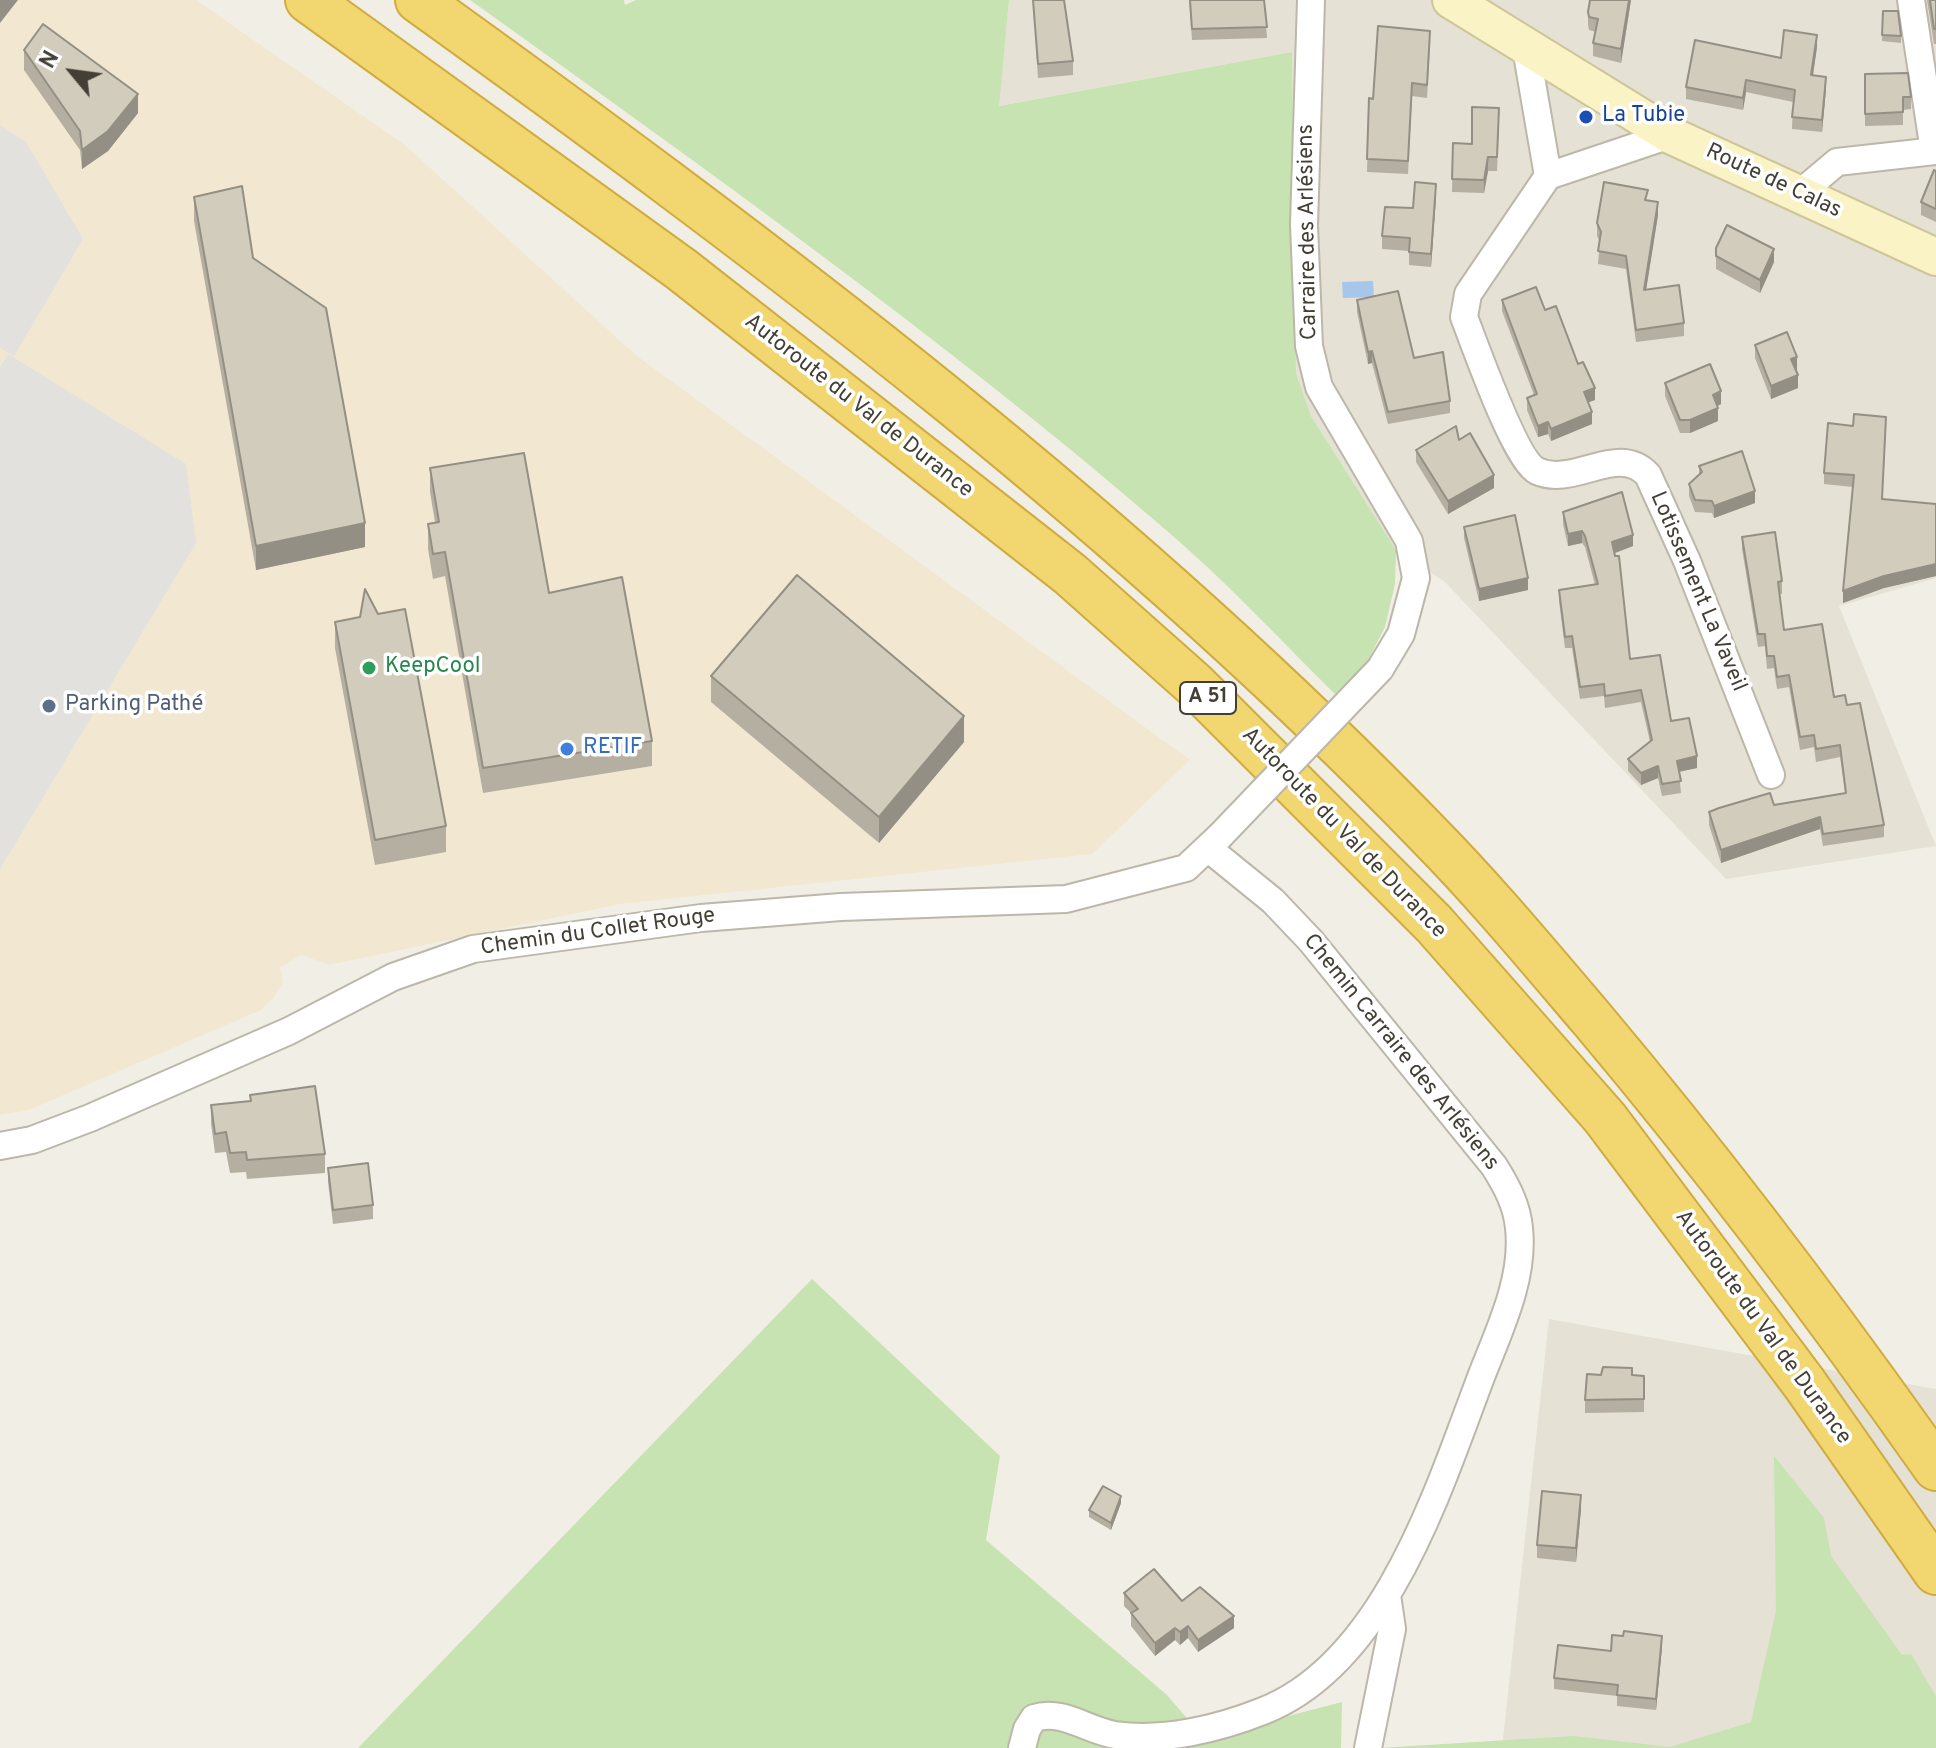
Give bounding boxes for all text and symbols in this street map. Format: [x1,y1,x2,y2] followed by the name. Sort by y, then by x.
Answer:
[32,32,112,112] north arrow
[35,47,66,74] text: N
[1602,104,1685,130] place label: La Tubie
[1577,108,1595,126] marker: La Tubie
[1294,124,1324,340] street label: Carraire des Arlésiens
[1701,139,1845,225] street label: Route de Calas
[738,309,978,505] street label: Autoroute du Val de Durance
[1643,488,1751,696] street label: Lotissement La Vaveil
[385,655,480,681] place label: KeepCool
[360,659,378,677] marker: KeepCool
[1180,682,1236,714] road number: A 51
[65,693,203,719] place label: Parking Pathé
[40,697,58,715] marker: Parking Pathé
[1235,723,1451,945] street label: Autoroute du Val de Durance
[583,736,642,762] place label: RETIF
[558,740,576,758] marker: RETIF
[479,903,717,963] street label: Chemin du Collet Rouge
[1296,929,1504,1177] street label: Chemin Carraire des Arlésiens
[1668,1206,1856,1450] street label: Autoroute du Val de Durance

